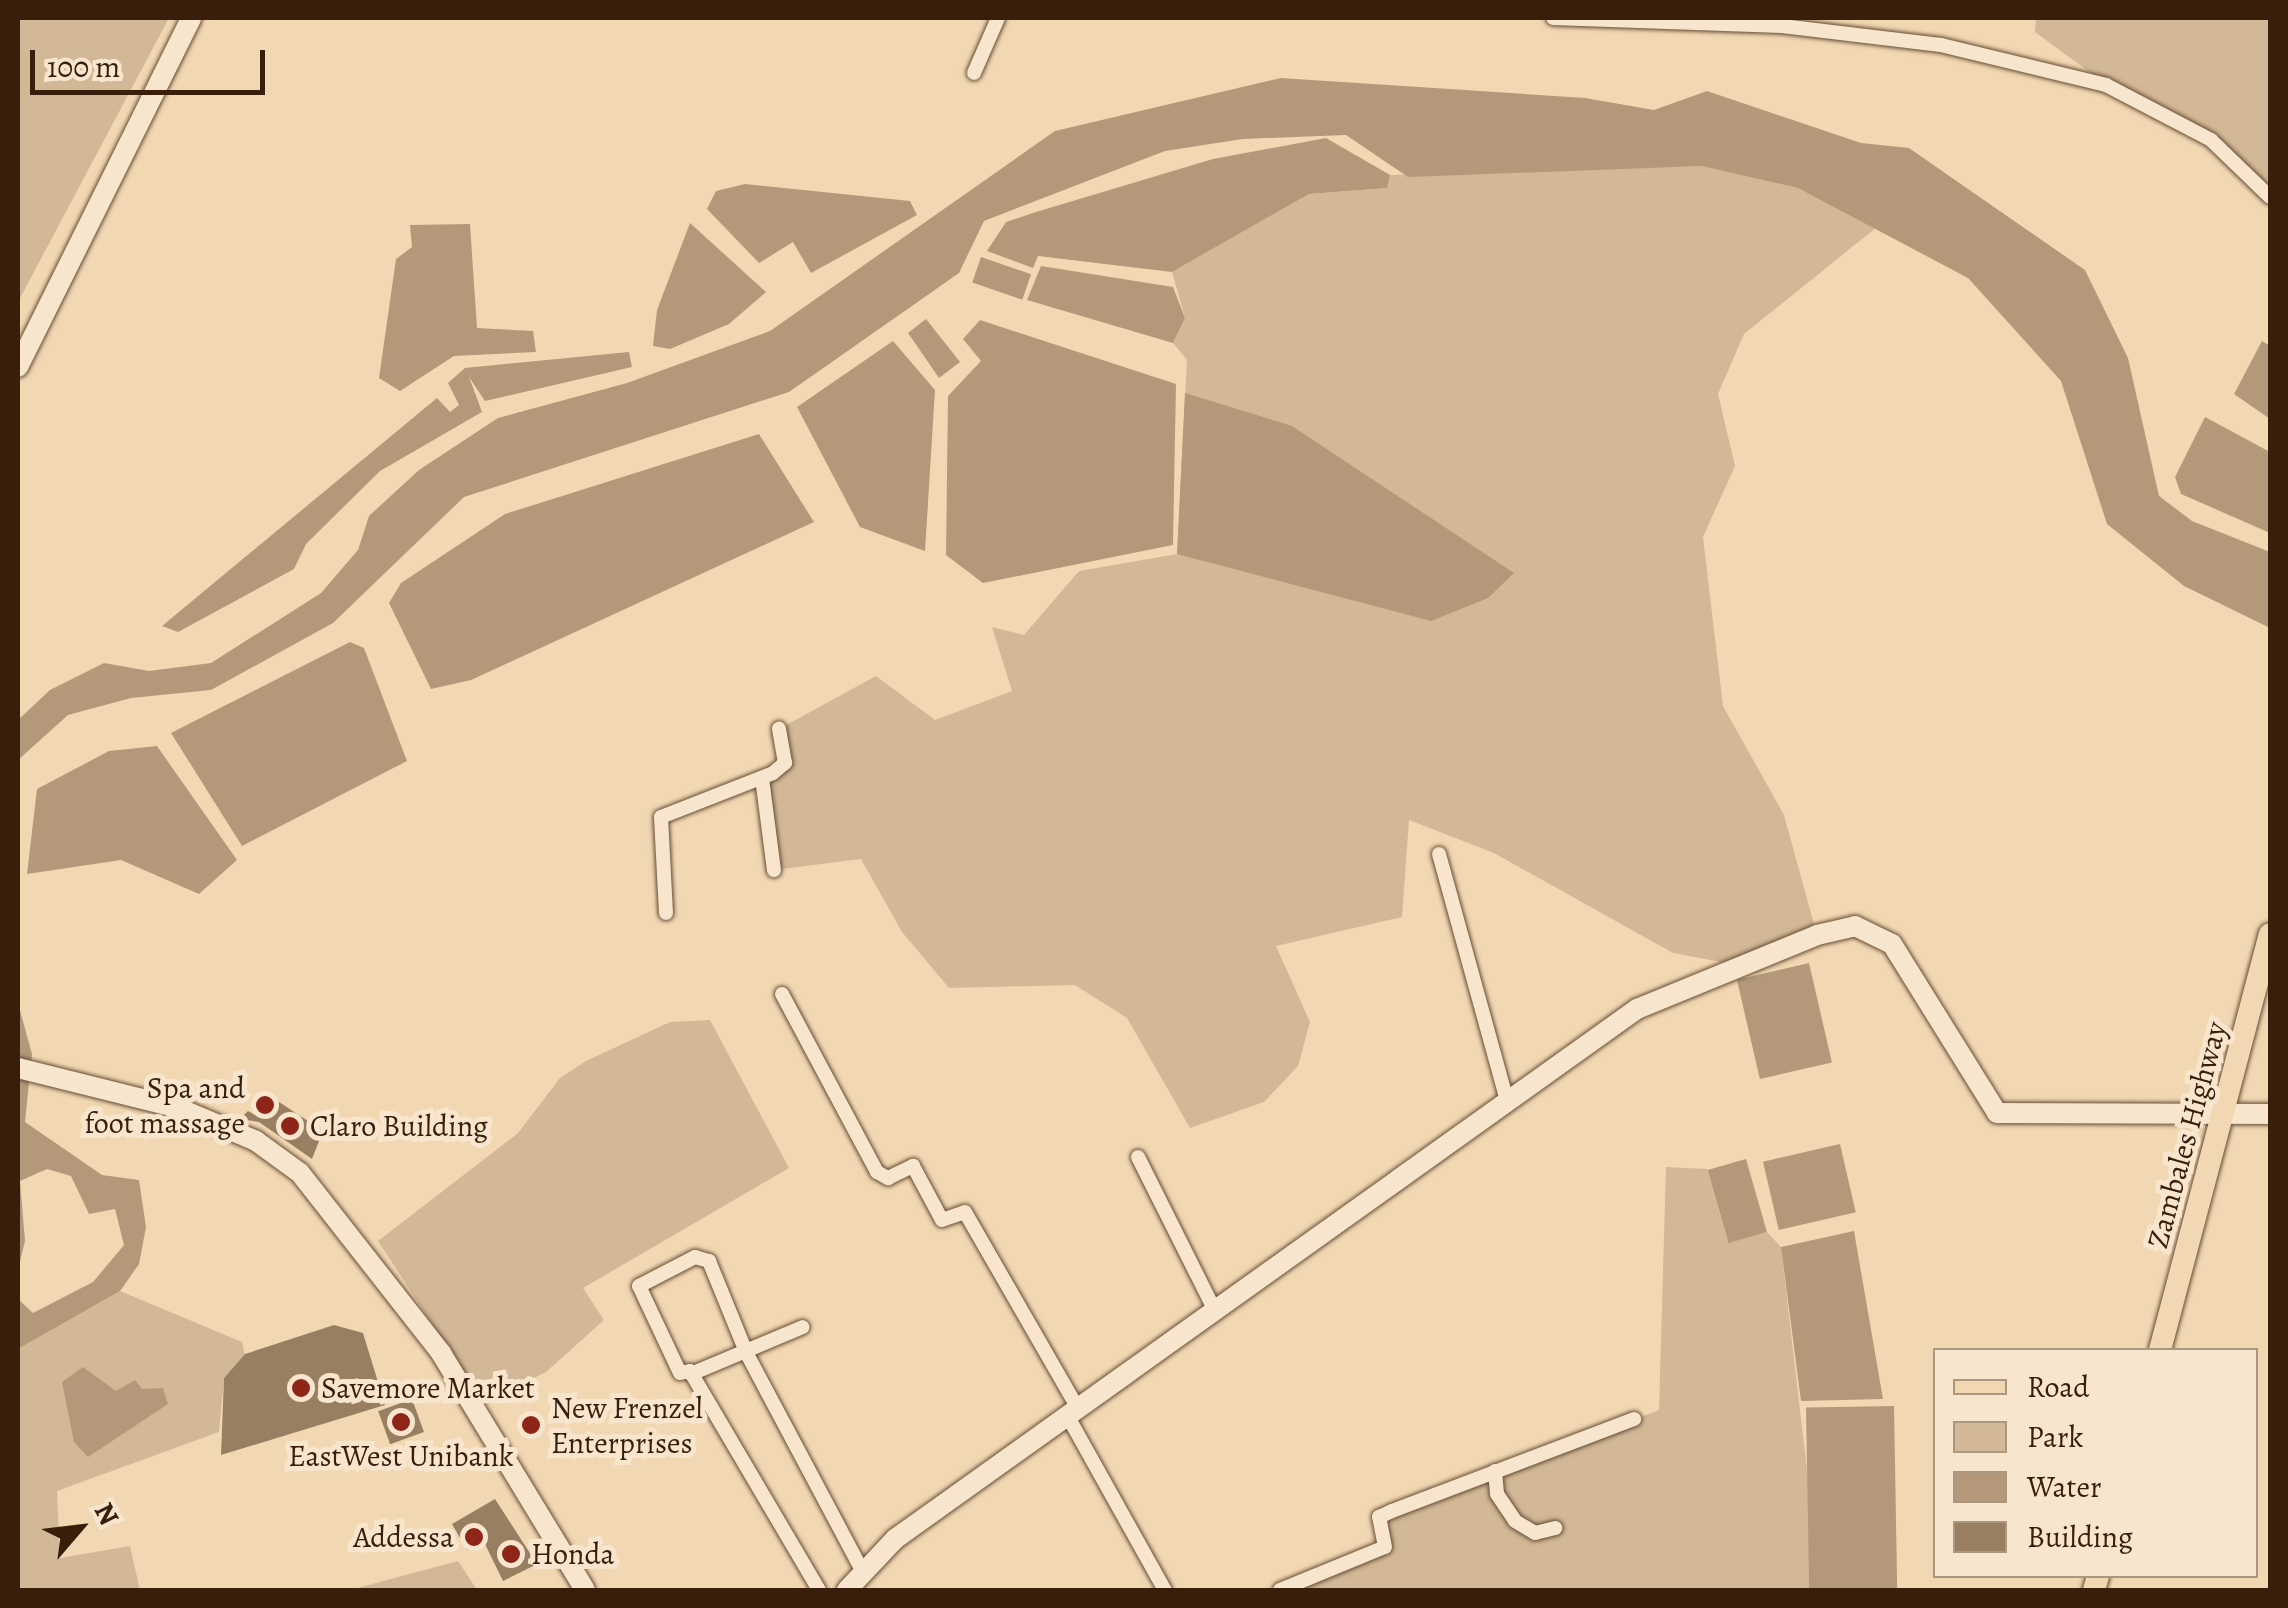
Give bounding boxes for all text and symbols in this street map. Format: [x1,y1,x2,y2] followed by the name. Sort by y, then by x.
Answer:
[35,30,270,92] scale bar
[47,47,120,87] text: 100 m
[2140,1018,2234,1252] street label: Zambales Highway
[84,1070,245,1140] place label: Spa and foot massage
[254,1094,276,1116] marker: Spa and foot massage
[310,1108,488,1144] place label: Claro Building
[279,1115,301,1137] marker: Claro Building
[1933,1348,2258,1578] legend
[2027,1367,2089,1407] text: Road
[321,1370,535,1406] place label: Savemore Market
[290,1377,312,1399] marker: Savemore Market
[551,1390,703,1460] place label: New Frenzel Enterprises
[390,1411,412,1433] marker: EastWest Unibank
[520,1414,542,1436] marker: New Frenzel Enterprises
[2027,1417,2083,1457] text: Park
[288,1438,514,1474] place label: EastWest Unibank
[2027,1467,2101,1507] text: Water
[30,1478,130,1578] north arrow
[85,1496,128,1532] text: N
[2027,1517,2133,1557] text: Building
[353,1519,454,1555] place label: Addessa
[463,1526,485,1548] marker: Addessa
[531,1536,614,1572] place label: Honda
[500,1543,522,1565] marker: Honda

